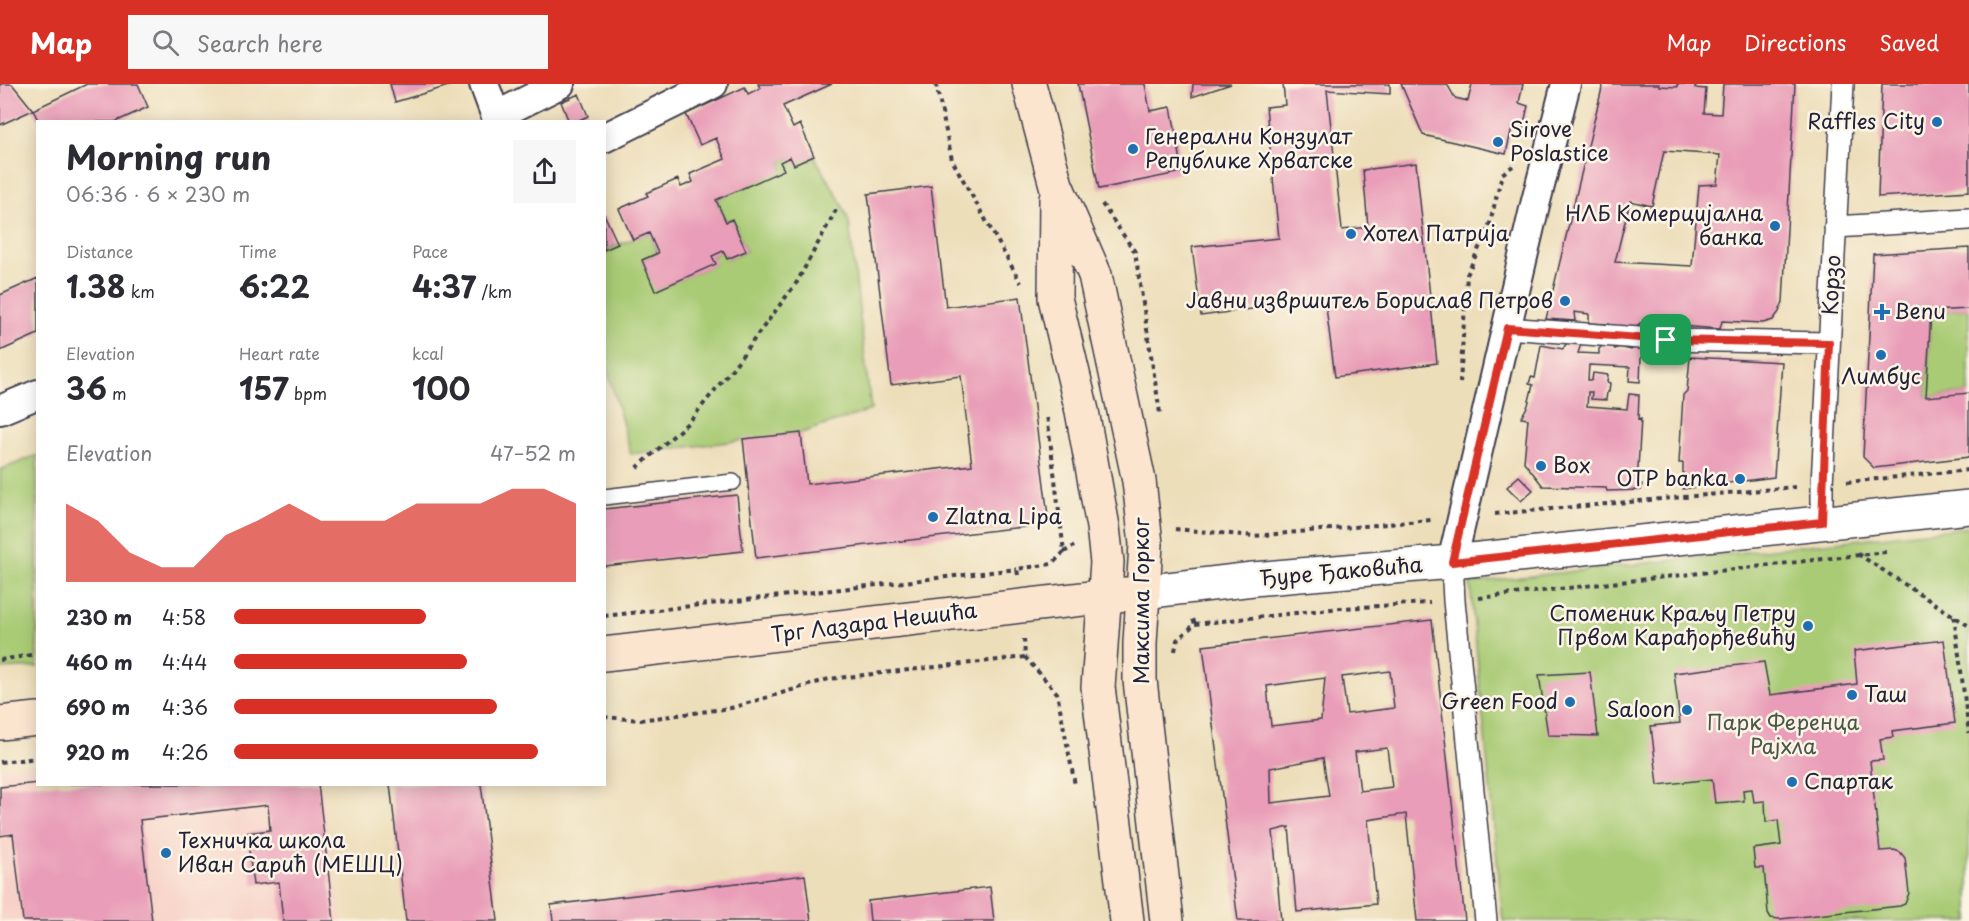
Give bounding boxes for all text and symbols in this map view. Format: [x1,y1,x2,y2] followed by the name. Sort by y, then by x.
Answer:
[128,15,548,69] search box
[30,21,92,64] text: Map
[149,26,182,59] icon: search
[197,26,323,59] text: Search here
[1666,26,1711,58] text: Map
[1744,26,1846,58] text: Directions
[1879,26,1939,58] text: Saved
[1807,104,1925,136] place label: Raffles City
[1510,112,1609,168] place label: Sirove Poslastice
[1930,115,1944,129] marker: Raffles City
[1145,119,1353,175] place label: Генерални Конзулат Републике Хрватске
[66,131,271,181] text: Morning run
[1491,135,1505,149] marker: Sirove Poslastice
[513,140,576,203] button: share
[1126,142,1140,156] marker: Генерални Конзулат Републике Хрватске
[66,179,250,209] text: 06:36 · 6 × 230 m
[1565,196,1763,252] place label: НЛБ Комерцијална банка
[1363,216,1510,248] place label: Хотел Патрија
[1768,219,1782,233] marker: НЛБ Комерцијална банка
[1344,227,1358,241] marker: Хотел Патрија
[66,239,133,263] text: Distance
[239,239,277,263] text: Time
[412,239,448,263] text: Pace
[1812,254,1848,316] street label: Корзо
[66,263,125,308] text: 1.38
[239,263,310,308] text: 6:22
[412,263,476,308] text: 4:37
[125,279,155,303] text: km
[476,279,512,303] text: /km
[1186,283,1553,315] place label: Јавни извршитељ Борислав Петров
[1558,294,1572,308] marker: Јавни извршитељ Борислав Петров
[1894,294,1946,326] place label: Benu
[1875,305,1889,319] marker: Benu
[1640,314,1691,365] pin
[1649,323,1682,356] icon: arrive
[66,341,135,365] text: Elevation
[239,341,320,365] text: Heart rate
[412,341,444,365] text: kcal
[1874,348,1888,362] marker: Лимбус
[1841,359,1921,391] place label: Лимбус
[66,365,107,410] text: 36
[239,365,289,410] text: 157
[412,365,470,410] text: 100
[107,381,127,405] text: m
[289,381,327,405] text: bpm
[66,438,152,468] text: Elevation
[490,438,576,468] text: 47–52 m
[1553,448,1591,480] place label: Box
[1534,459,1548,473] marker: Box
[1616,461,1728,493] place label: OTP banka
[1733,472,1747,486] marker: OTP banka
[945,499,1063,531] place label: Zlatna Lipa
[926,510,940,524] marker: Zlatna Lipa
[1124,517,1156,684] street label: Максима Горког
[1258,547,1424,593] street label: Ђуре Ђаковића
[769,592,979,650] street label: Трг Лазара Нешића
[1549,596,1796,652] place label: Споменик Краљу Петру Првом Карађорђевићу
[66,602,132,632] text: 230 m
[162,602,206,632] text: 4:58
[1801,619,1815,633] marker: Споменик Краљу Петру Првом Карађорђевићу
[66,647,133,677] text: 460 m
[162,647,207,677] text: 4:44
[1864,677,1907,709] place label: Таш
[1441,684,1558,716] place label: Green Food
[1845,688,1859,702] marker: Таш
[66,692,130,722] text: 690 m
[162,692,208,722] text: 4:36
[1606,692,1675,724] place label: Saloon
[1563,695,1577,709] marker: Green Food
[1680,703,1694,717] marker: Saloon
[1707,705,1859,761] park label: Парк Ференца Рајхла
[66,737,130,767] text: 920 m
[162,737,208,767] text: 4:26
[1804,764,1893,796] place label: Спартак
[1785,775,1799,789] marker: Спартак
[178,823,403,879] place label: Техничка школа Иван Сарић (МЕШЦ)
[159,846,173,860] marker: Техничка школа Иван Сарић (МЕШЦ)

